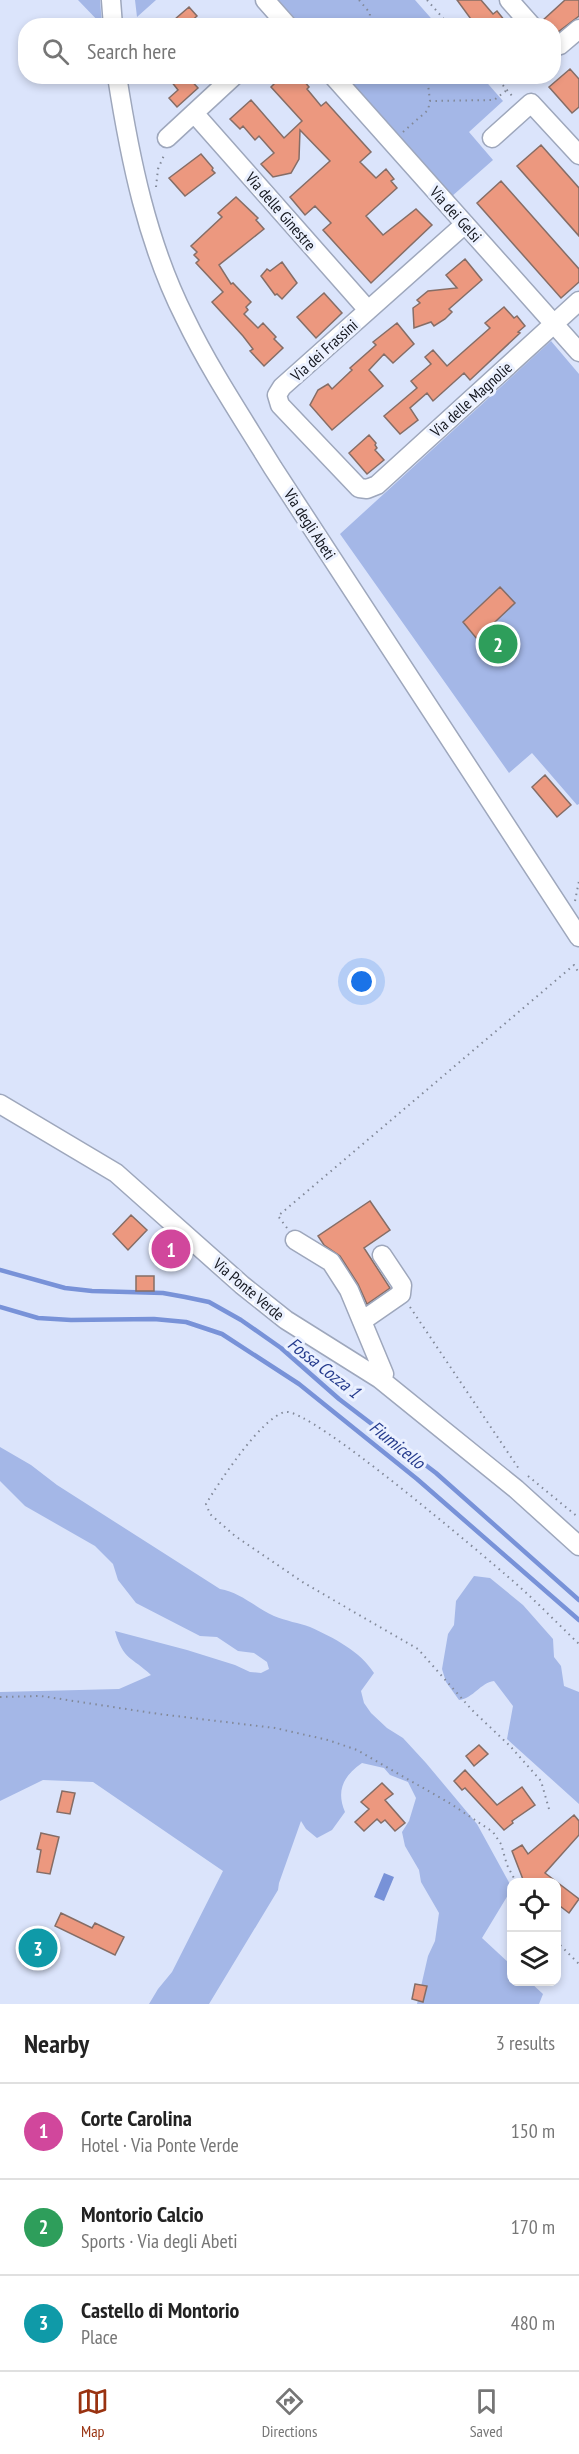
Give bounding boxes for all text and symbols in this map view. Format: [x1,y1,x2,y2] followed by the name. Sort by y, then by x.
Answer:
[18,18,561,84] search box
[39,35,72,68] icon: search
[87,37,176,65] text: Search here
[241,167,321,254] street label: Via delle Ginestre
[425,181,486,246] street label: Via dei Gelsi
[286,315,362,386] street label: Via dei Frassini
[425,357,516,442] street label: Via delle Magnolie
[279,484,340,563] street label: Via degli Abeti
[478,622,518,666] pin: 2
[347,967,376,996] your location
[152,1226,190,1272] pin: 1
[209,1253,289,1324] street label: Via Ponte Verde
[283,1332,366,1404] water label: Fossa Cozza 1
[365,1415,431,1475] water label: Fiumicello
[507,1878,561,1986] map controls
[507,1878,561,1932] button: locate
[18,1926,57,1970] pin: 3
[507,1932,561,1986] button: layers
[24,2027,89,2060] text: Nearby
[496,2030,555,2056] text: 3 results
[81,2104,192,2132] text: Corte Carolina
[39,2118,48,2144] text: 1
[511,2118,555,2144] text: 150 m
[81,2132,239,2158] text: Hotel · Via Ponte Verde
[81,2200,204,2228] text: Montorio Calcio
[39,2214,48,2240] text: 2
[511,2214,555,2240] text: 170 m
[81,2228,238,2254] text: Sports · Via degli Abeti
[81,2296,239,2324] text: Castello di Montorio
[39,2310,48,2336] text: 3
[511,2310,555,2336] text: 480 m
[81,2324,118,2350] text: Place
[76,2385,109,2441] tab: Map
[262,2385,317,2441] tab: Directions
[470,2385,503,2441] tab: Saved

